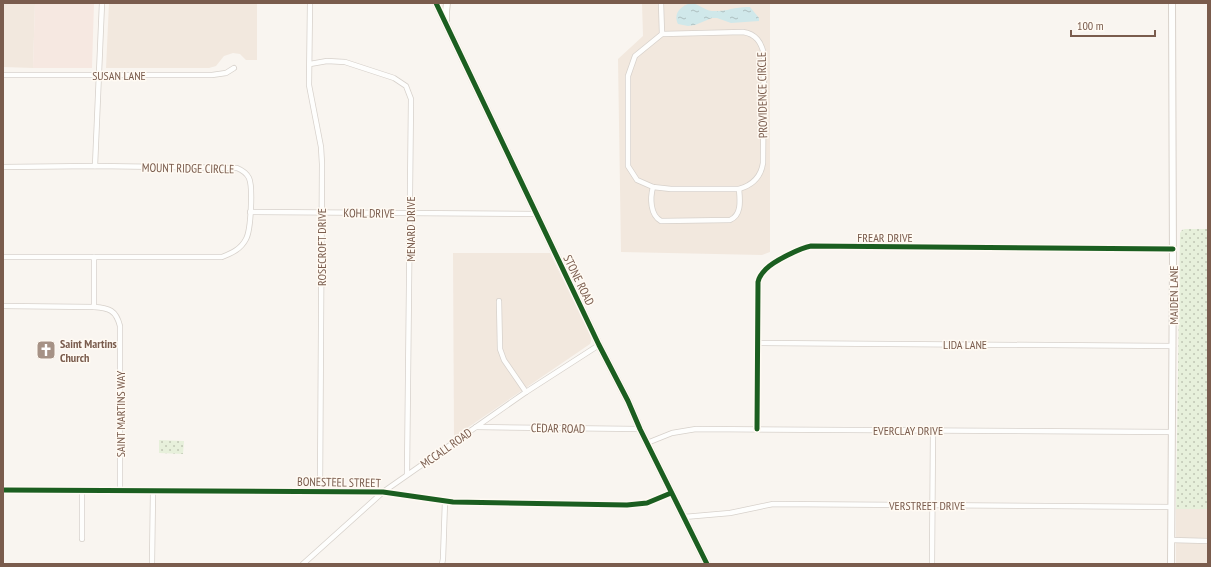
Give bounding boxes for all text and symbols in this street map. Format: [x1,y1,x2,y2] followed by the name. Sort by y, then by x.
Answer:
[1071,12,1155,38] scale bar
[1077,18,1104,33] text: 100 m
[754,52,770,138] street label: PROVIDENCE CIRCLE
[92,68,146,83] street label: SUSAN LANE
[142,160,234,176] street label: MOUNT RIDGE CIRCLE
[403,196,418,262] street label: MENARD DRIVE
[343,205,395,221] street label: KOHL DRIVE
[314,208,329,286] street label: ROSECROFT DRIVE
[857,230,913,245] street label: FREAR DRIVE
[560,252,598,308] street label: STONE ROAD
[1166,266,1181,324] street label: MAIDEN LANE
[60,336,117,365] place label: Saint Martins Church
[943,337,987,352] street label: LIDA LANE
[35,339,57,361] church icon: Saint Martins Church
[113,370,128,457] street label: SAINT MARTINS WAY
[531,420,585,436] street label: CEDAR ROAD
[873,423,943,438] street label: EVERCLAY DRIVE
[417,425,475,471] street label: MCCALL ROAD
[297,474,382,490] street label: BONESTEEL STREET
[888,498,965,513] street label: VERSTREET DRIVE

